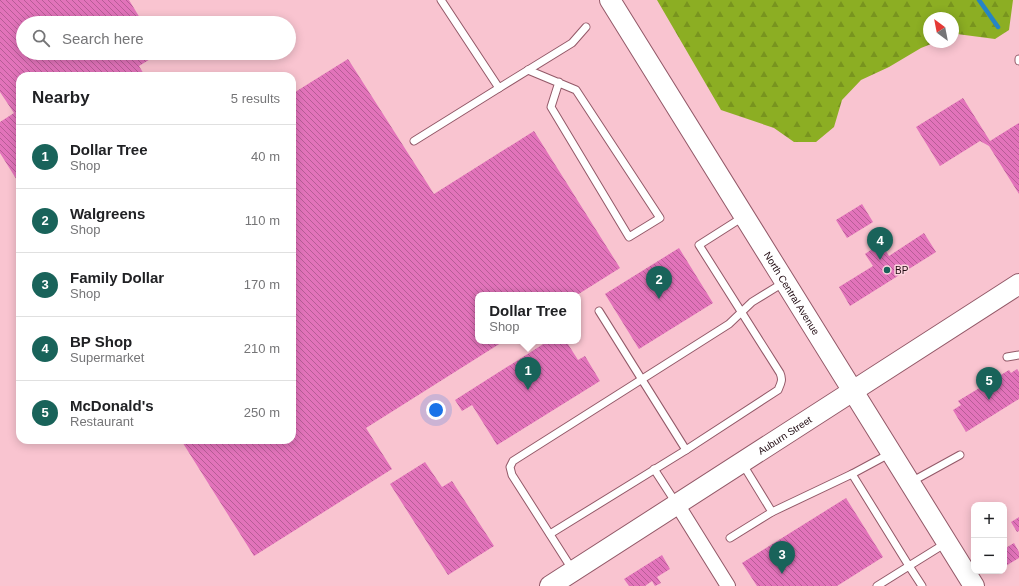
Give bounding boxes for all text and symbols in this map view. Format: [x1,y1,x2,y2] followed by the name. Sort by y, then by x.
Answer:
[923,12,959,48] north arrow
[16,16,296,60] search box
[30,27,52,49] icon: search
[62,30,144,47] text: Search here
[32,88,90,107] text: Nearby
[231,91,280,106] text: 5 results
[70,141,148,158] text: Dollar Tree
[41,149,49,164] text: 1
[251,149,280,164] text: 40 m
[70,158,100,173] text: Shop
[70,205,145,222] text: Walgreens
[41,213,49,228] text: 2
[245,213,280,228] text: 110 m
[70,222,100,237] text: Shop
[867,227,893,260] pin: 4
[762,250,822,337] street label: North Central Avenue
[882,265,892,275] marker: BP
[895,265,909,276] place label: BP
[646,266,672,299] pin: 2
[70,269,164,286] text: Family Dollar
[41,277,49,292] text: 3
[244,277,280,292] text: 170 m
[70,286,100,301] text: Shop
[475,292,581,344] popup
[489,302,567,319] text: Dollar Tree
[489,319,520,334] text: Shop
[70,333,132,350] text: BP Shop
[41,341,49,356] text: 4
[244,341,280,356] text: 210 m
[70,350,144,365] text: Supermarket
[515,357,541,390] pin: 1
[976,367,1002,400] pin: 5
[70,397,154,414] text: McDonald's
[426,400,446,420] your location
[41,405,49,420] text: 5
[244,405,280,420] text: 250 m
[70,414,134,429] text: Restaurant
[756,414,814,457] street label: Auburn Street
[971,502,1007,574] map controls
[971,502,1007,538] button: +
[971,538,1007,574] button: −
[769,541,795,574] pin: 3

